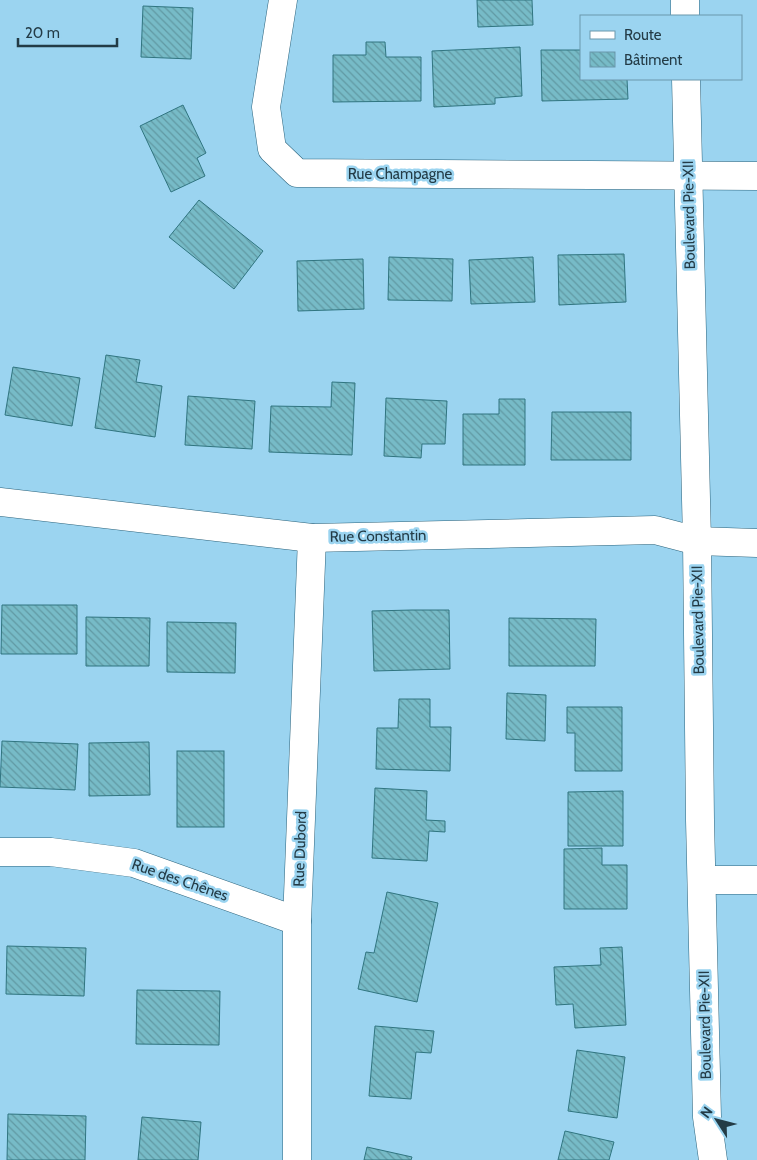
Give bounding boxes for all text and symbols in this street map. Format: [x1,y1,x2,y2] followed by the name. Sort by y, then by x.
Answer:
[18,15,116,47] scale bar
[580,15,742,80] legend
[25,24,60,42] text: 20 m
[624,26,662,44] text: Route
[624,51,682,69] text: Bâtiment
[679,160,699,270] street label: Boulevard Pie-XII
[348,165,453,183] street label: Rue Champagne
[329,526,427,546] street label: Rue Constantin
[688,565,708,675] street label: Boulevard Pie-XII
[290,811,310,887] street label: Rue Dubord
[129,855,231,905] street label: Rue des Chênes
[695,970,715,1080] street label: Boulevard Pie-XII
[692,1095,742,1145] north arrow
[696,1103,717,1122] text: N

